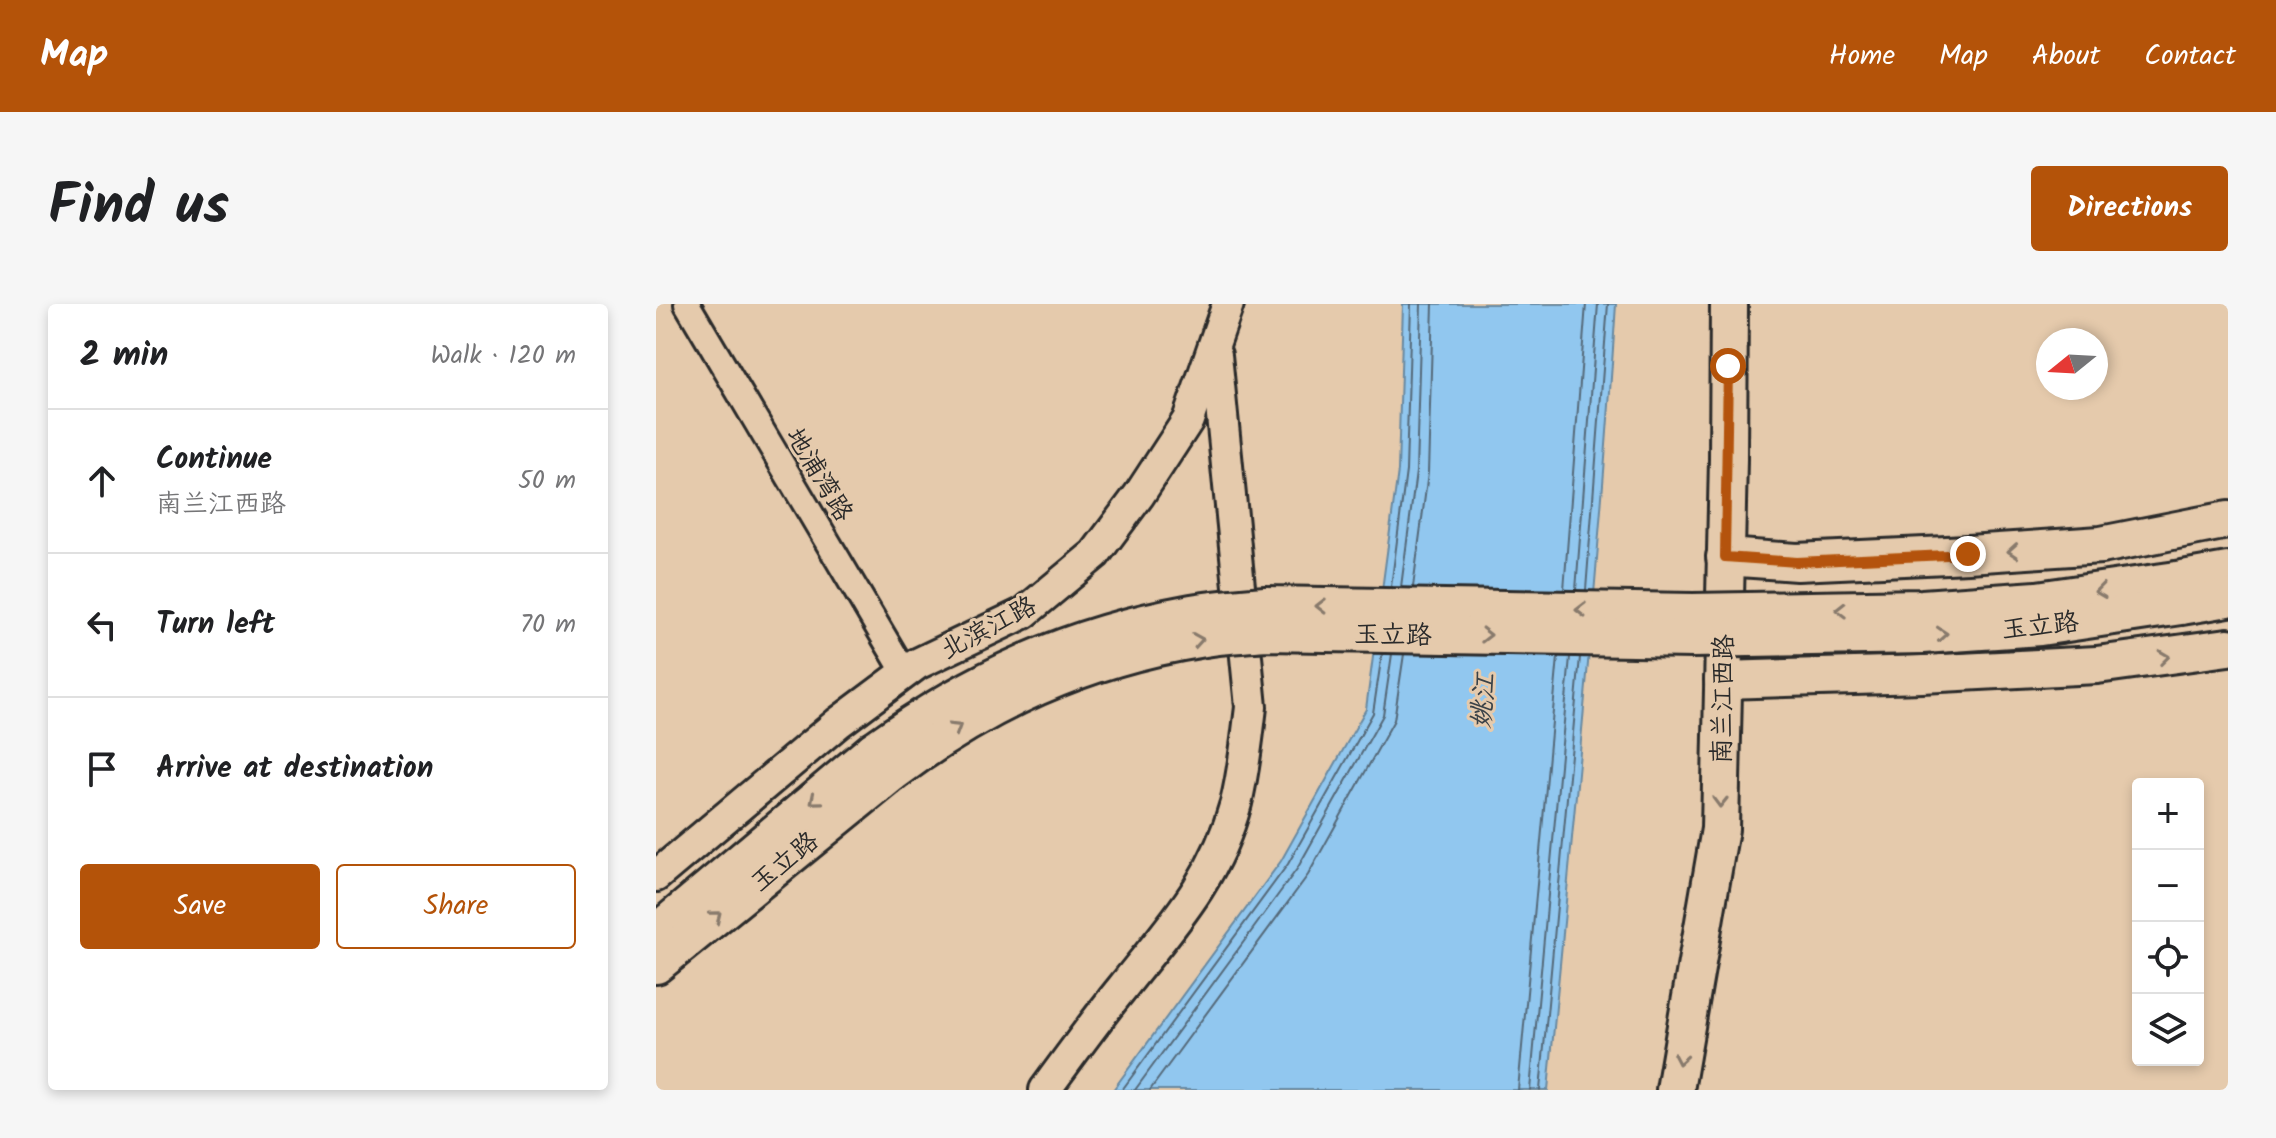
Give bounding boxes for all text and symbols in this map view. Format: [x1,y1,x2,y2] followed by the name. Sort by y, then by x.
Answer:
[40,26,109,86] text: Map
[1829,34,1895,79] text: Home
[1939,34,1988,79] text: Map
[2032,34,2100,79] text: About
[2144,34,2236,79] text: Contact
[48,163,229,253] text: Find us
[2031,166,2228,251] button: Directions
[2036,328,2108,400] north arrow
[80,329,168,383] text: 2 min
[431,335,576,377] text: Walk · 120 m
[1710,348,1746,384] route start
[773,420,863,530] street label: 地浦湾路
[156,436,272,484] text: Continue
[80,459,124,503] icon: ahead
[518,460,576,502] text: 50 m
[156,484,286,526] text: 南兰江西路
[1950,536,1986,572] route end
[2006,542,2019,559] one-way arrow
[2093,582,2107,599] one-way arrow
[933,586,1045,672] street label: 北滨江路
[1314,597,1327,615] one-way arrow
[156,601,275,649] text: Turn left
[1574,601,1587,619] one-way arrow
[1834,601,1847,619] one-way arrow
[1999,602,2081,652] street label: 玉立路
[80,603,124,647] icon: left
[520,604,576,646] text: 70 m
[1354,614,1432,658] street label: 玉立路
[1936,626,1949,643] one-way arrow
[1480,627,1493,644] one-way arrow
[1192,632,1205,649] one-way arrow
[1702,634,1746,764] street label: 南兰江西路
[2158,648,2171,665] one-way arrow
[1460,669,1510,731] water label: 姚江
[947,723,962,738] one-way arrow
[156,745,433,793] text: Arrive at destination
[80,747,124,791] icon: arrive
[2132,778,2204,1066] map controls
[2132,778,2204,850] button: +
[809,790,824,805] one-way arrow
[1711,796,1729,809] one-way arrow
[742,822,829,903] street label: 玉立路
[2132,850,2204,922] button: −
[80,864,320,949] button: Save
[336,864,576,949] button: Share
[707,911,722,926] one-way arrow
[2132,922,2204,994] button: locate
[2132,994,2204,1066] button: layers
[1673,1052,1690,1065] one-way arrow

